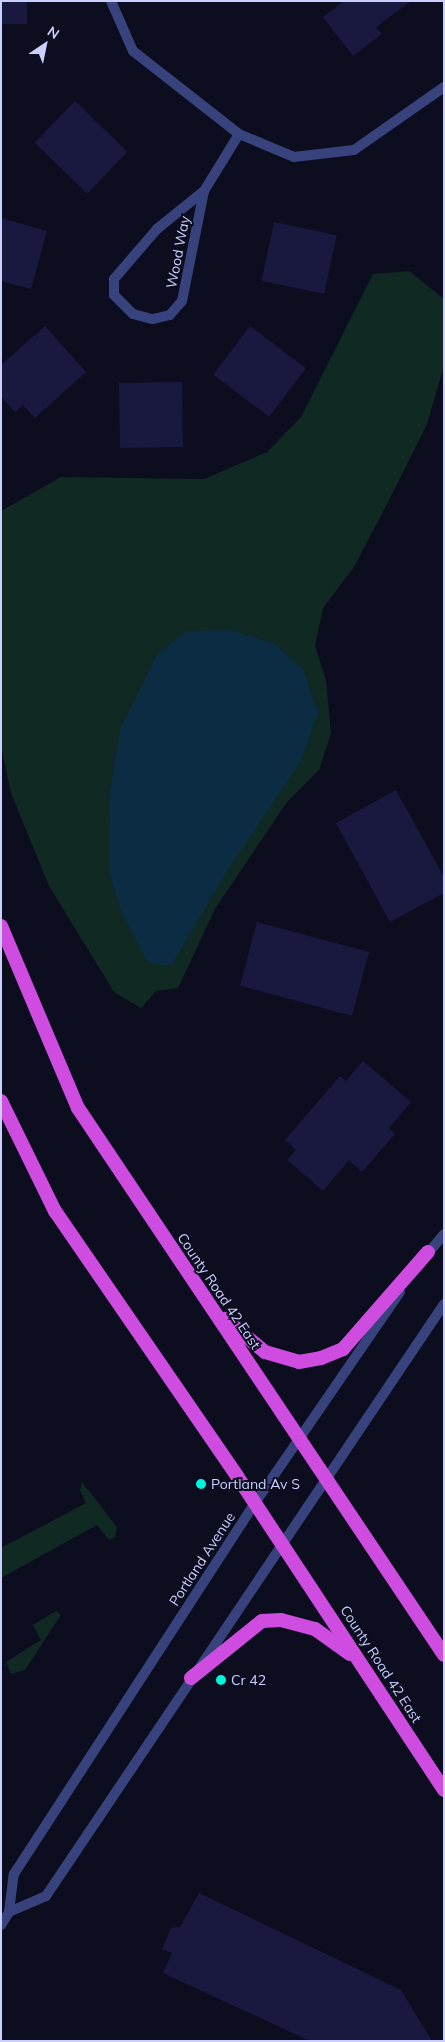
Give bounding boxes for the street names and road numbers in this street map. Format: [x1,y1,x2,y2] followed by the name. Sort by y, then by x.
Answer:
[163,214,193,290] street label: Wood Way
[174,1230,264,1352] street label: County Road 42 East
[166,1509,238,1609] street label: Portland Avenue
[337,1602,425,1726] street label: County Road 42 East

